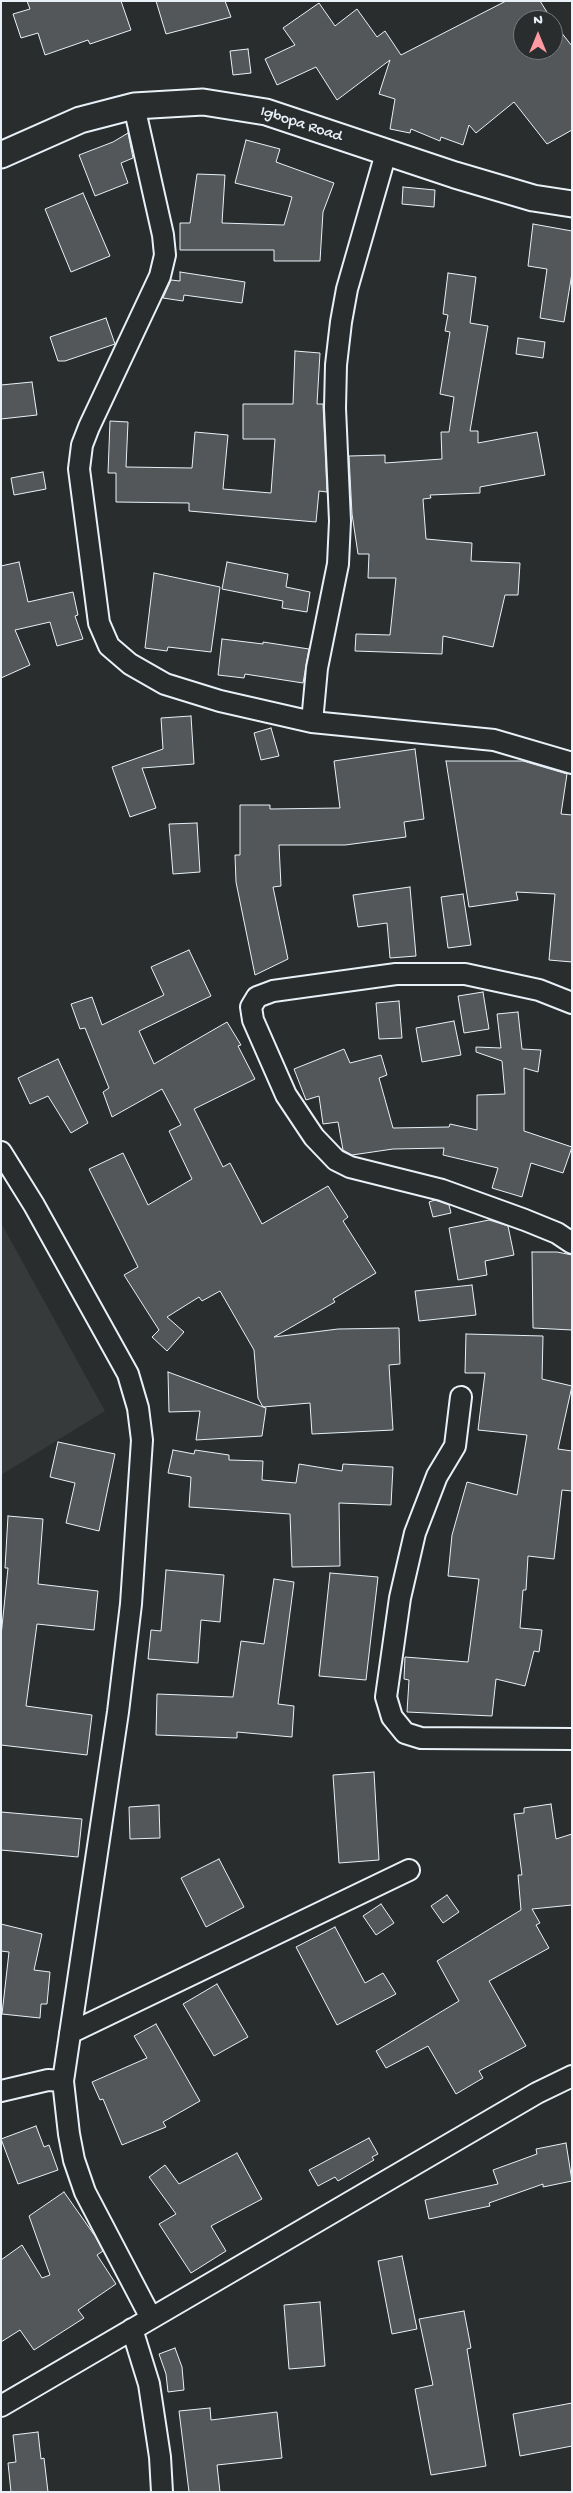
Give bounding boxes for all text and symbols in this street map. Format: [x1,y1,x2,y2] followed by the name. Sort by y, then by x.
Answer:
[513,10,563,60] north arrow
[533,12,543,29] text: N
[258,103,344,147] street label: Igbopa Road

